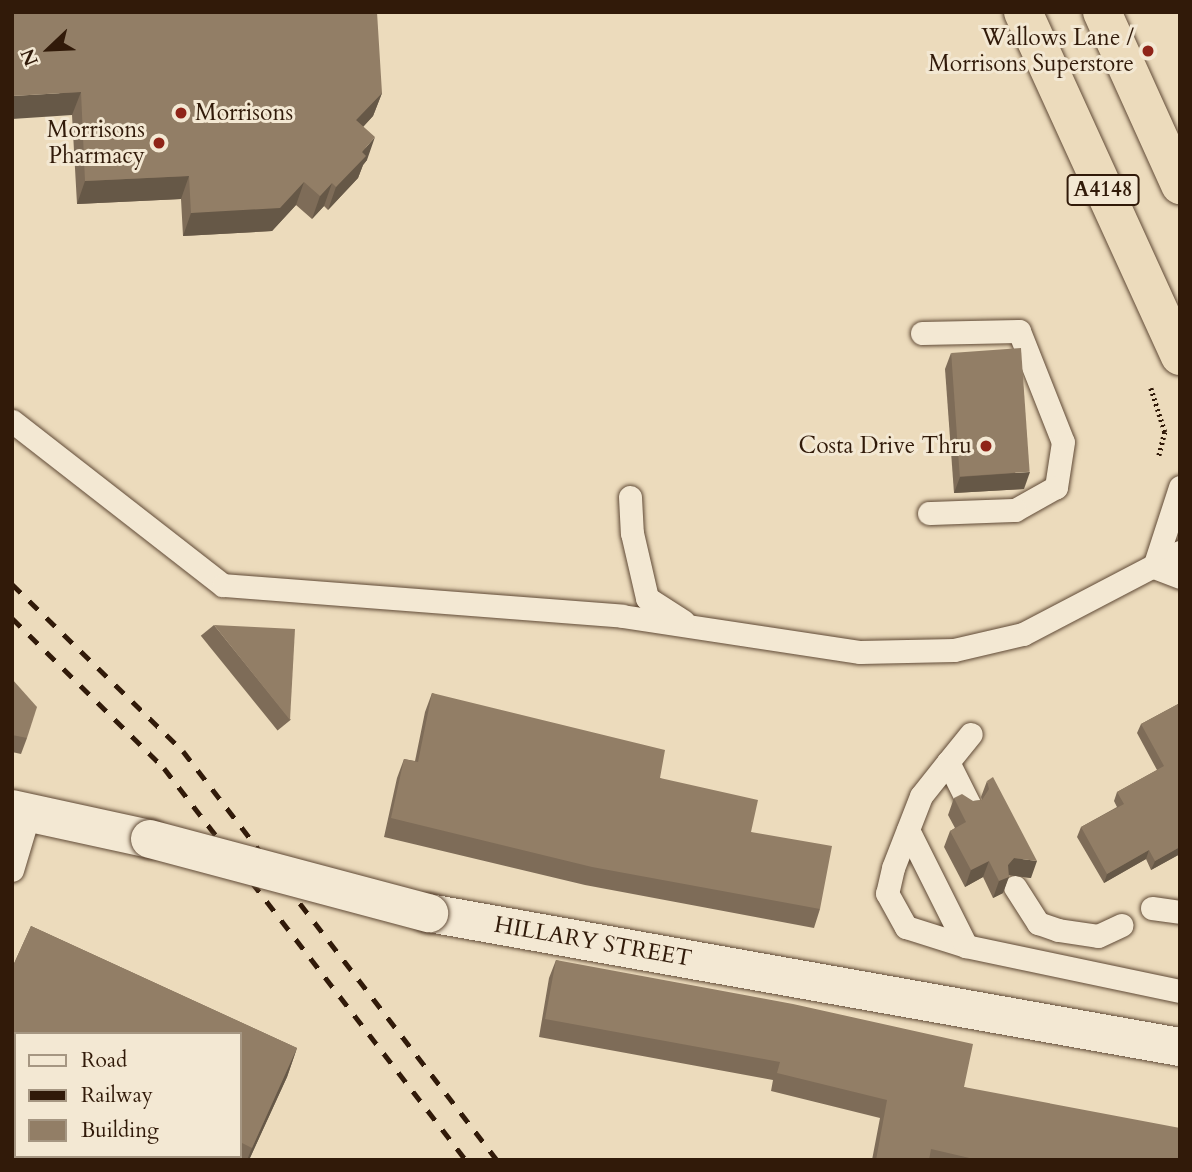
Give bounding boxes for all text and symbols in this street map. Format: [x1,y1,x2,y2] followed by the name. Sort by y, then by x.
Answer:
[14,14,84,84] north arrow
[928,24,1134,78] place label: Wallows Lane / Morrisons Superstore
[1140,43,1156,59] marker: Wallows Lane / Morrisons Superstore
[14,45,45,70] text: N
[195,99,293,127] place label: Morrisons
[173,105,189,121] marker: Morrisons
[47,116,145,170] place label: Morrisons Pharmacy
[151,135,167,151] marker: Morrisons Pharmacy
[1066,172,1140,208] road number: A4148
[799,432,972,460] place label: Costa Drive Thru
[978,438,994,454] marker: Costa Drive Thru
[492,911,694,973] street label: HILLARY STREET
[14,1032,242,1158] legend
[81,1046,127,1075] text: Road
[81,1081,153,1110] text: Railway
[81,1116,159,1145] text: Building

